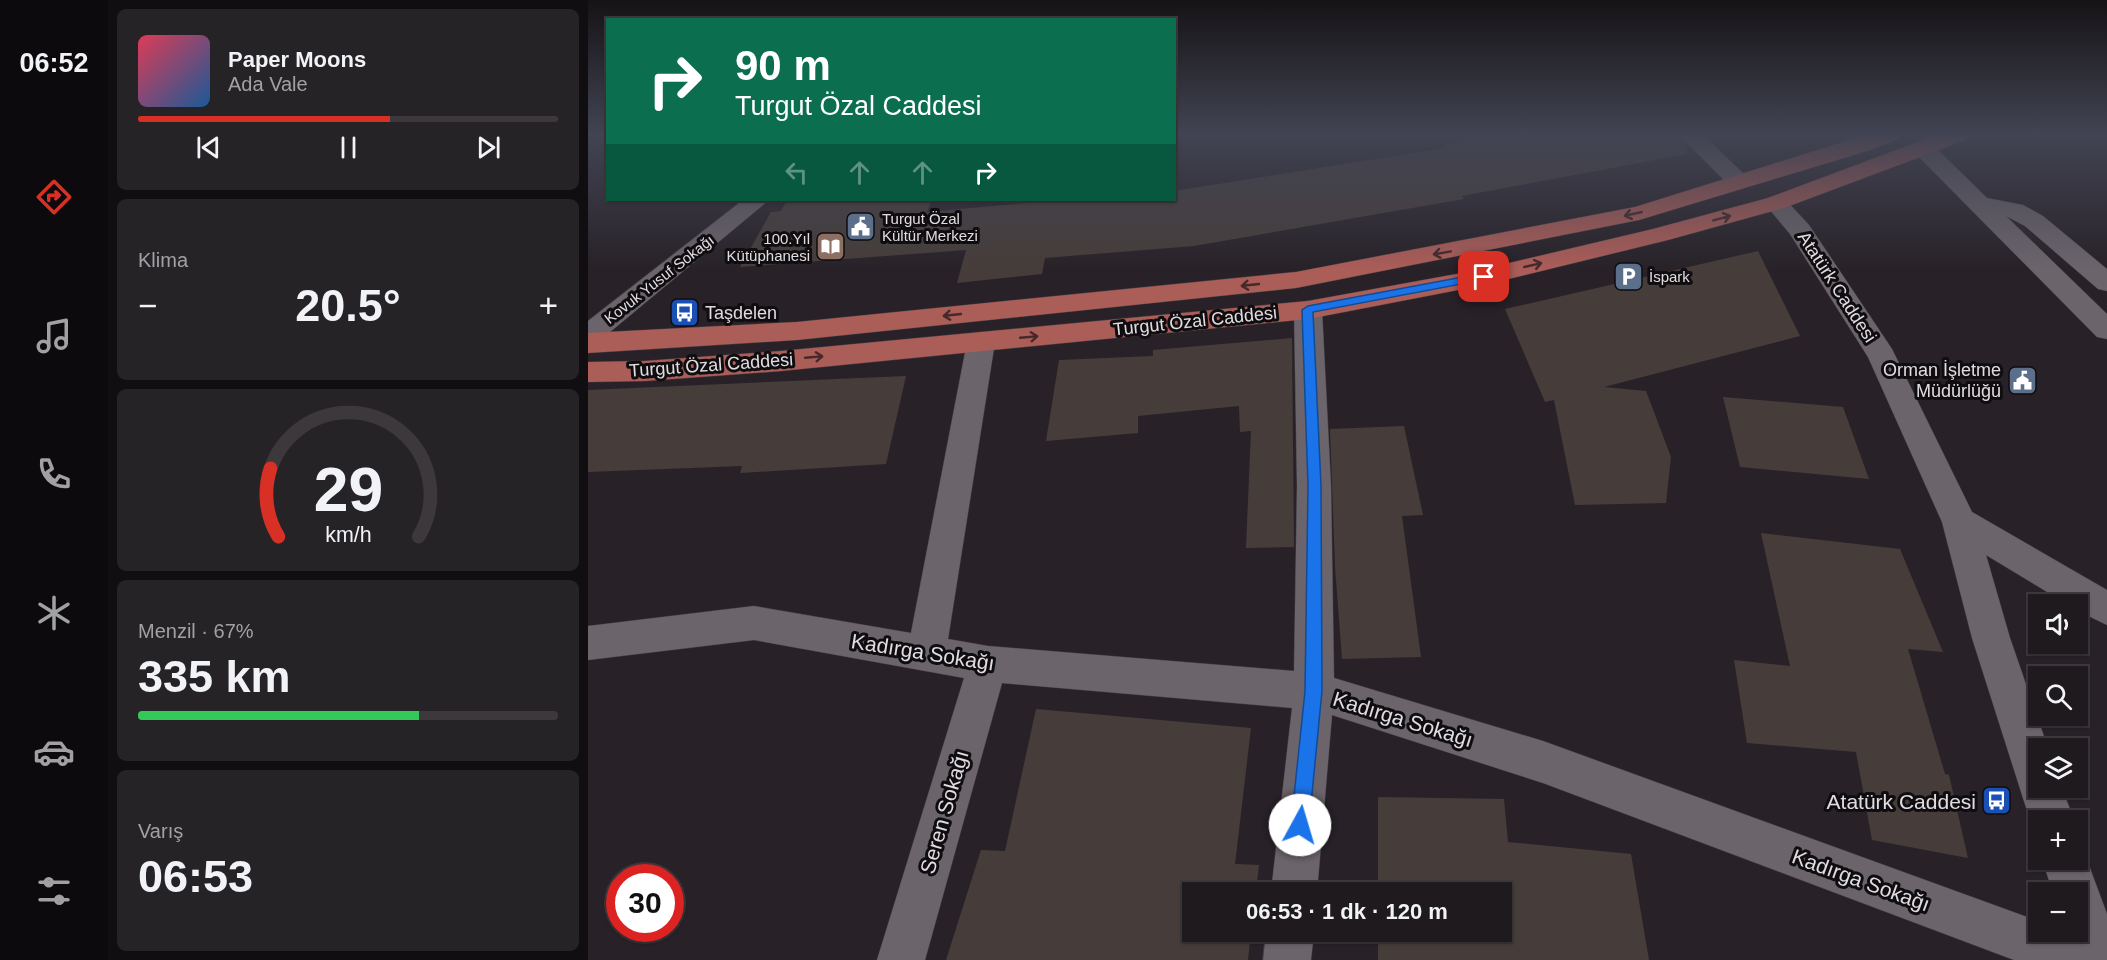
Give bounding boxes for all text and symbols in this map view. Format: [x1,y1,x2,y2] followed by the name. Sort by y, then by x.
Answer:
[636,42,714,120] icon: right
[735,42,831,89] text: 90 m
[228,47,366,72] text: Paper Moons
[19,48,89,78] text: 06:52
[228,73,308,95] text: Ada Vale
[735,91,982,121] text: Turgut Özal Caddesi
[192,131,225,164] icon: previous
[332,131,365,164] icon: pause
[472,131,505,164] icon: next
[780,156,813,189] icon: left
[843,156,876,189] icon: ahead
[906,156,939,189] icon: ahead
[969,156,1002,189] icon: right
[33,176,75,218] icon: directions
[1624,208,1643,220] one-way arrow
[882,210,978,244] place label: Turgut Özal Kültür Merkezi
[845,211,877,243] public building icon: Turgut Özal Kültür Merkezi
[1713,212,1732,223] one-way arrow
[1794,228,1880,346] street label: Atatürk Caddesi
[727,230,810,264] place label: 100.Yıl Kütüphanesi
[601,231,717,327] street label: Kovuk Yusuf Sokağı
[815,231,847,263] library icon: 100.Yıl Kütüphanesi
[1433,248,1453,259] one-way arrow
[138,249,188,271] text: Klima
[1458,251,1509,302] pin
[1523,258,1542,270] one-way arrow
[1467,260,1500,293] icon: arrive
[1612,260,1644,292] parking icon: İspark
[1649,268,1690,285] place label: İspark
[295,280,401,331] text: 20.5°
[1241,280,1261,291] one-way arrow
[138,287,157,324] text: −
[539,287,558,324] text: +
[668,297,700,329] bus stop icon: Taşdelen
[1112,302,1278,340] street label: Turgut Özal Caddesi
[705,303,777,323] place label: Taşdelen
[942,310,962,321] one-way arrow
[33,315,75,357] icon: music
[1019,331,1038,342] one-way arrow
[628,349,794,381] street label: Turgut Özal Caddesi
[803,352,823,363] one-way arrow
[1883,360,2001,401] place label: Orman İşletme Müdürlüğü
[2006,364,2038,396] public building icon: Orman İşletme Müdürlüğü
[33,453,75,495] icon: phone
[313,455,383,524] text: 29
[325,523,371,547] text: km/h
[33,592,75,634] icon: climate
[2028,594,2088,942] map controls
[2028,594,2088,654] button: sound
[138,620,254,642] text: Menzil · 67%
[850,629,996,675] street label: Kadırga Sokağı
[138,651,291,702] text: 335 km
[2028,666,2088,726] button: search
[1330,687,1476,751] street label: Kadırga Sokağı
[33,731,75,773] icon: car
[2028,738,2088,798] button: layers
[915,748,973,876] street label: Seren Sokağı
[1981,785,2013,817] bus stop icon: Atatürk Caddesi
[1827,790,1976,813] place label: Atatürk Caddesi
[1268,793,1332,857] position arrow
[2028,810,2088,870] button: +
[138,820,183,842] text: Varış
[1789,844,1933,916] street label: Kadırga Sokağı
[138,851,253,902] text: 06:53
[606,864,684,942] speed limit sign: 30
[33,870,75,912] icon: filters
[2028,882,2088,942] button: −
[1246,899,1448,924] text: 06:53 · 1 dk · 120 m

